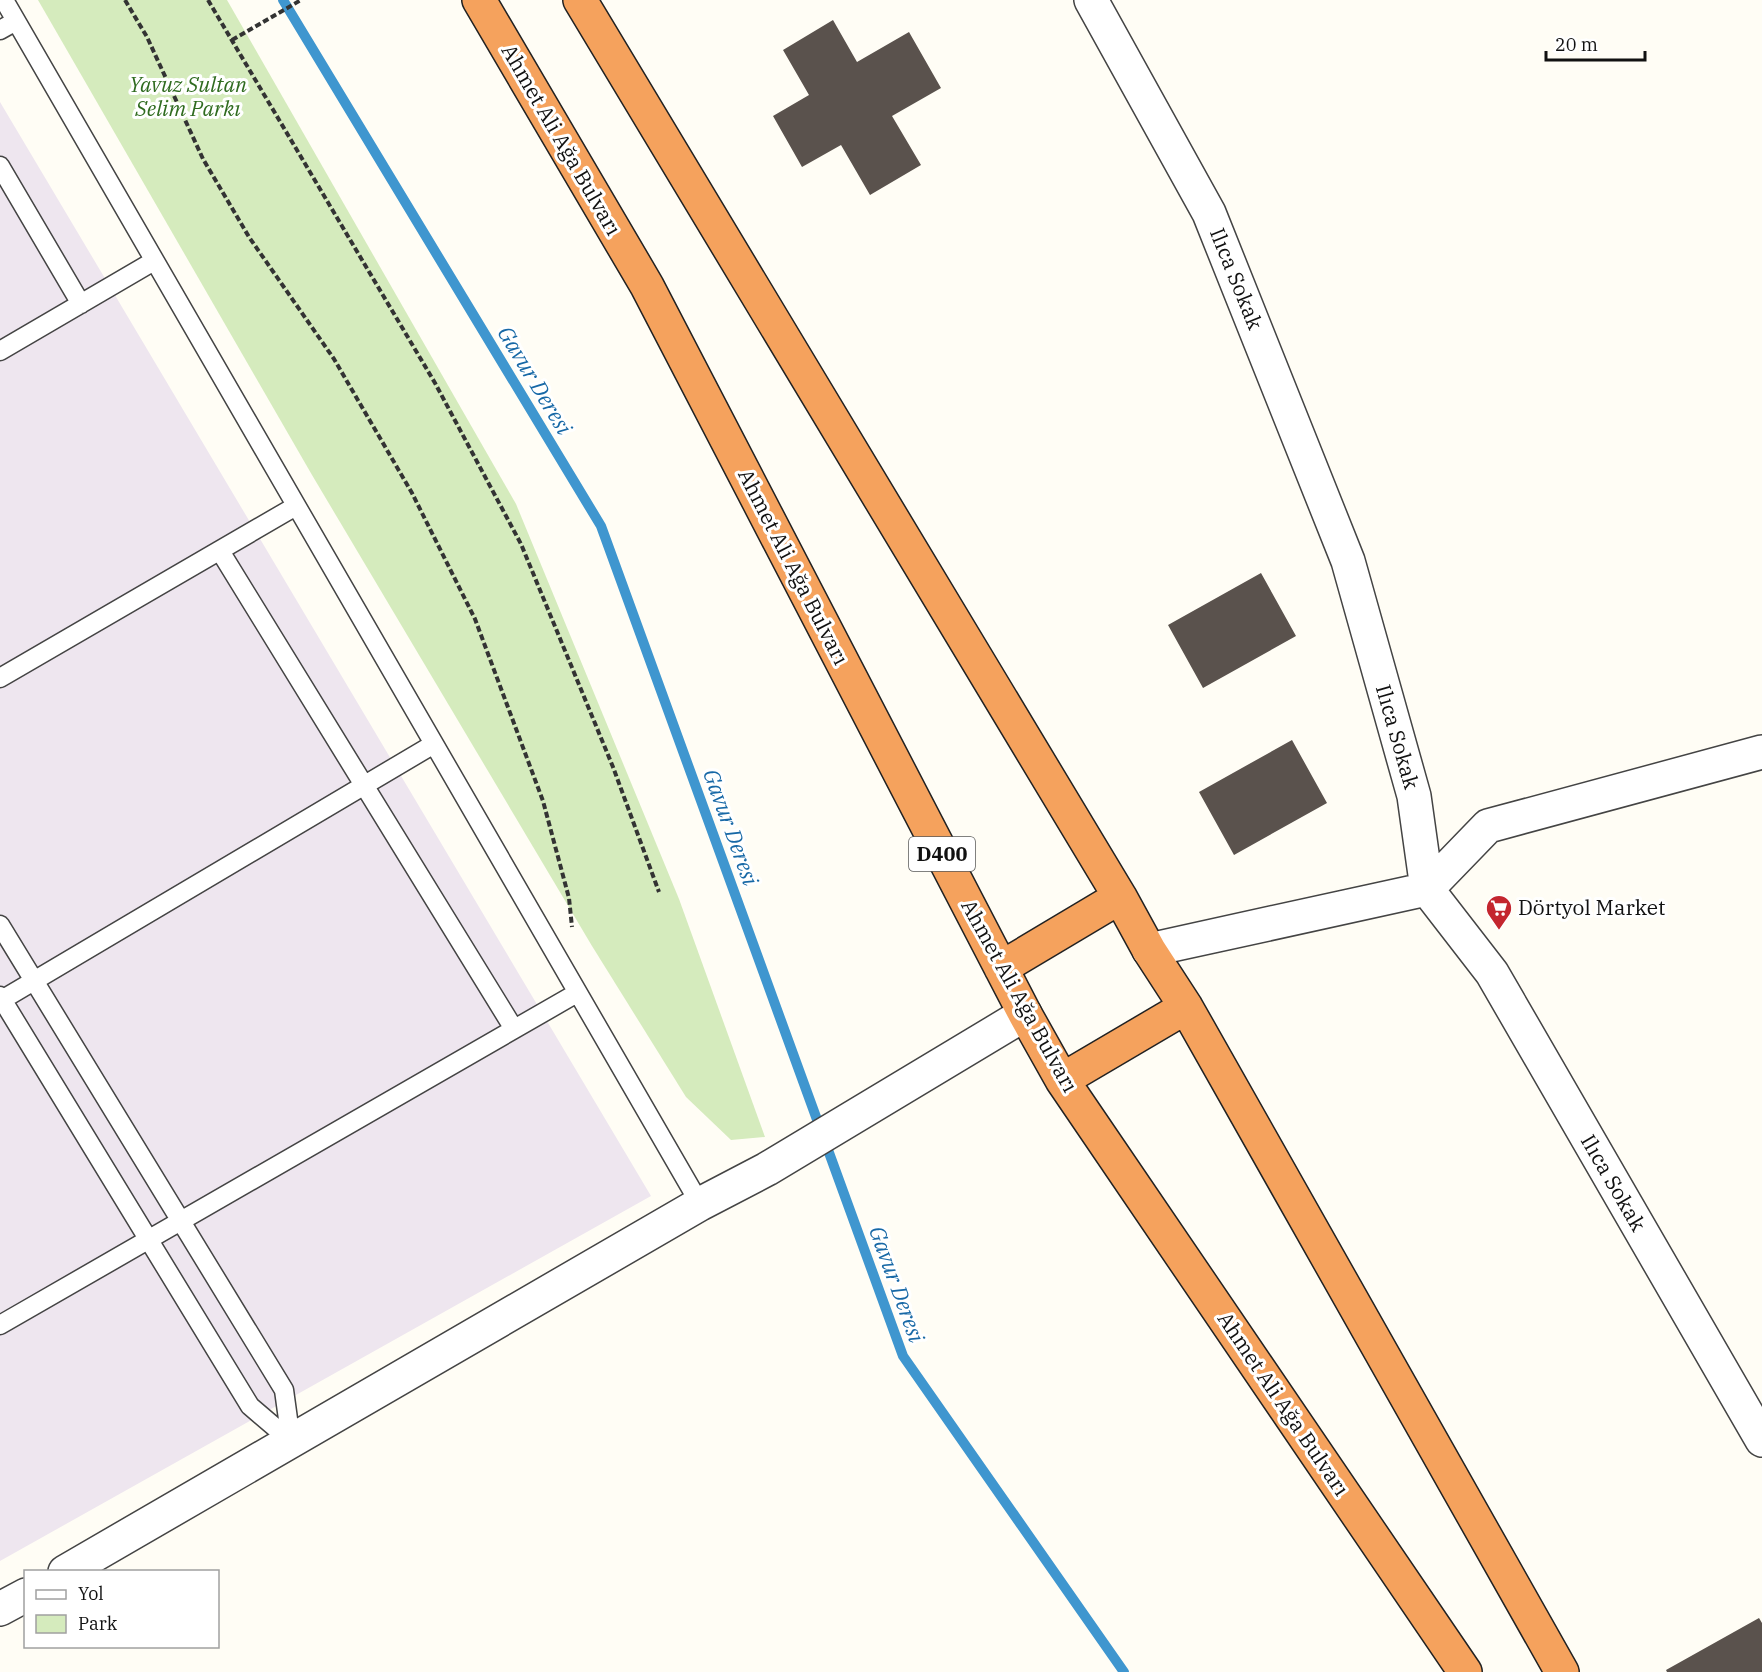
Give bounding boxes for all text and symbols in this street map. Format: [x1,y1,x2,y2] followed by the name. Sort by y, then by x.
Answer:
[1546,24,1645,62] scale bar
[1555,33,1598,56] text: 20 m
[496,39,628,240] street label: Ahmet Ali Ağa Bulvarı
[129,70,247,122] park label: Yavuz Sultan Selim Parkı
[1204,224,1270,334] street label: Ilıca Sokak
[492,320,579,440] water label: Gavur Deresi
[732,464,856,669] street label: Ahmet Ali Ağa Bulvarı
[1370,681,1426,793] street label: Ilıca Sokak
[697,765,766,889] water label: Gavur Deresi
[909,837,975,871] road number: D400
[1484,893,1514,931] supermarket icon: Dörtyol Market
[1518,893,1665,921] place label: Dörtyol Market
[955,894,1085,1097] street label: Ahmet Ali Ağa Bulvarı
[1575,1129,1653,1237] street label: Ilıca Sokak
[863,1222,932,1346] water label: Gavur Deresi
[1212,1306,1356,1501] street label: Ahmet Ali Ağa Bulvarı
[24,1570,219,1648] legend
[78,1582,104,1605] text: Yol
[78,1612,118,1635] text: Park

